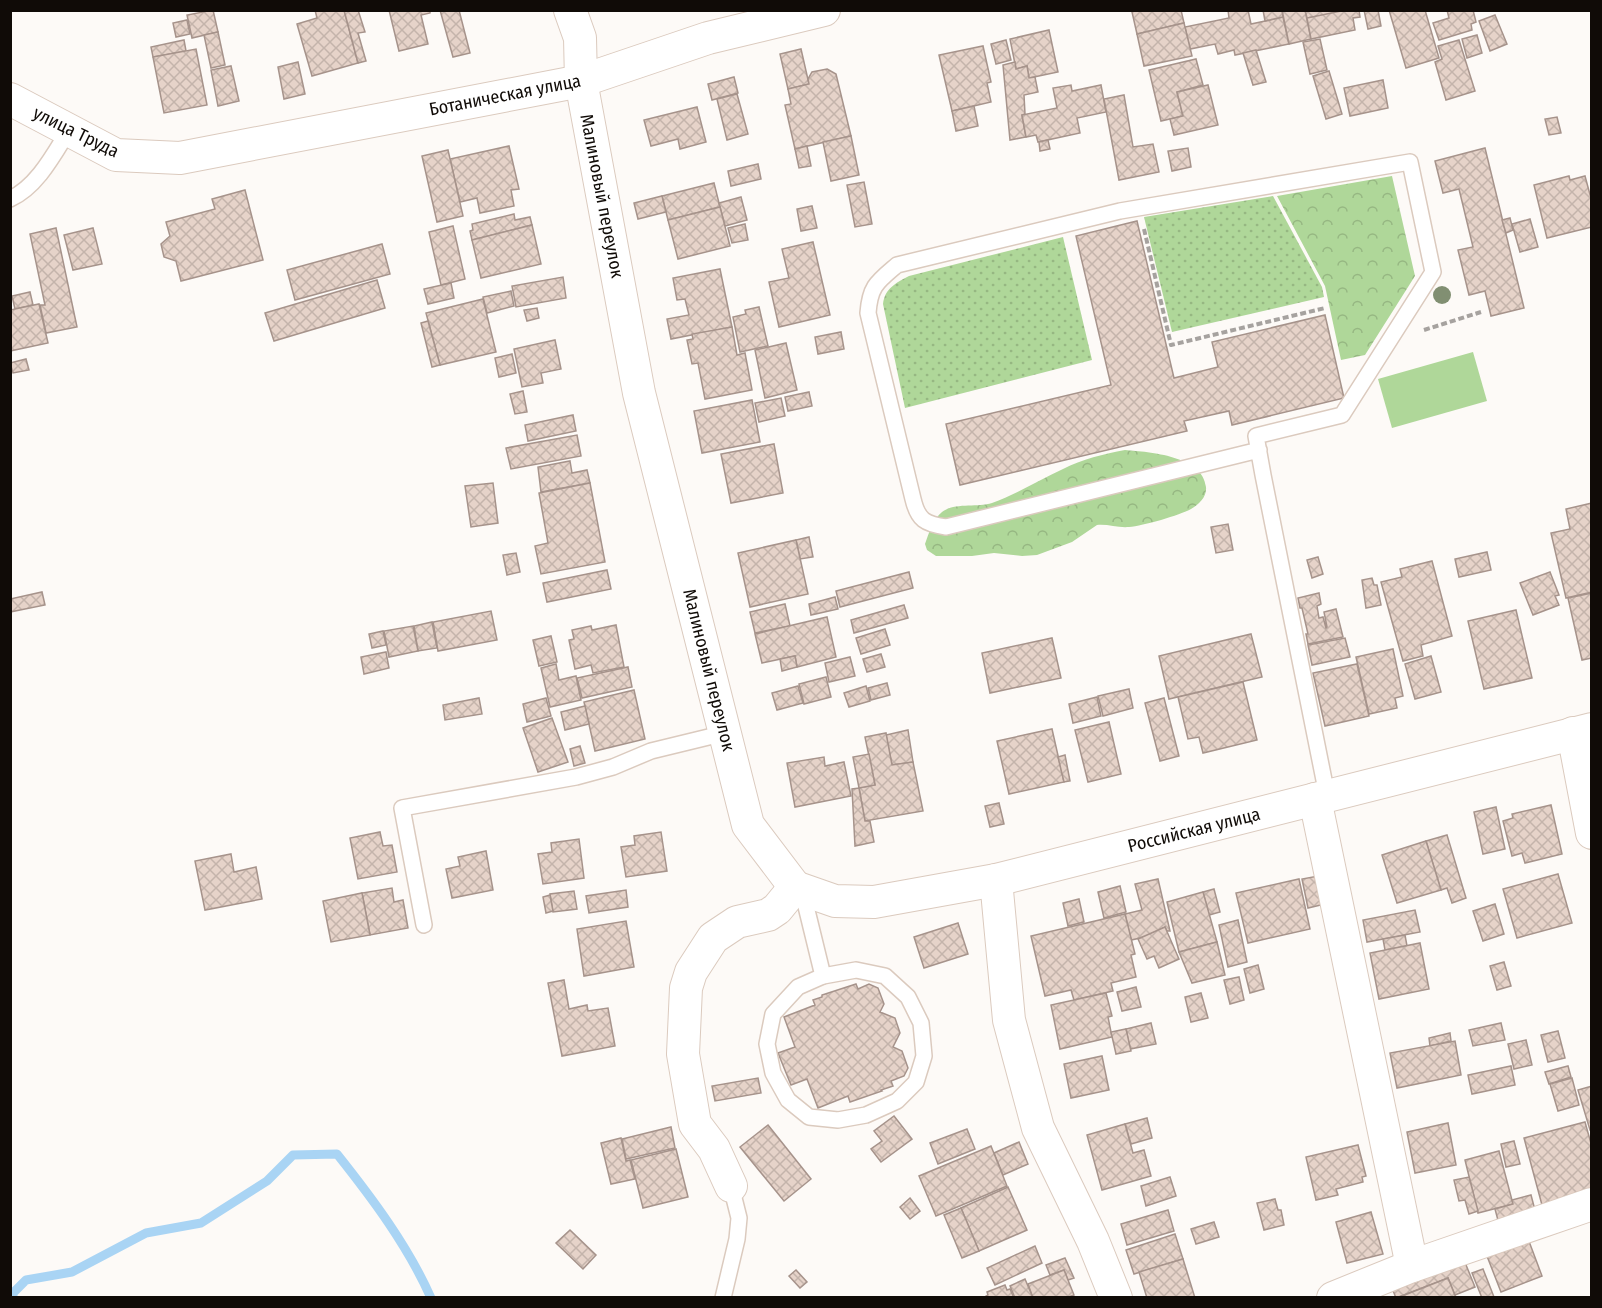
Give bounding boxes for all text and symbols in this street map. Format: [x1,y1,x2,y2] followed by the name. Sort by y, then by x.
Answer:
[427,69,583,120] street label: Ботаническая улица
[29,102,123,162] street label: улица Труда
[575,112,629,280] street label: Малиновый переулок
[678,587,740,754] street label: Малиновый переулок
[1126,803,1263,857] street label: Российская улица

